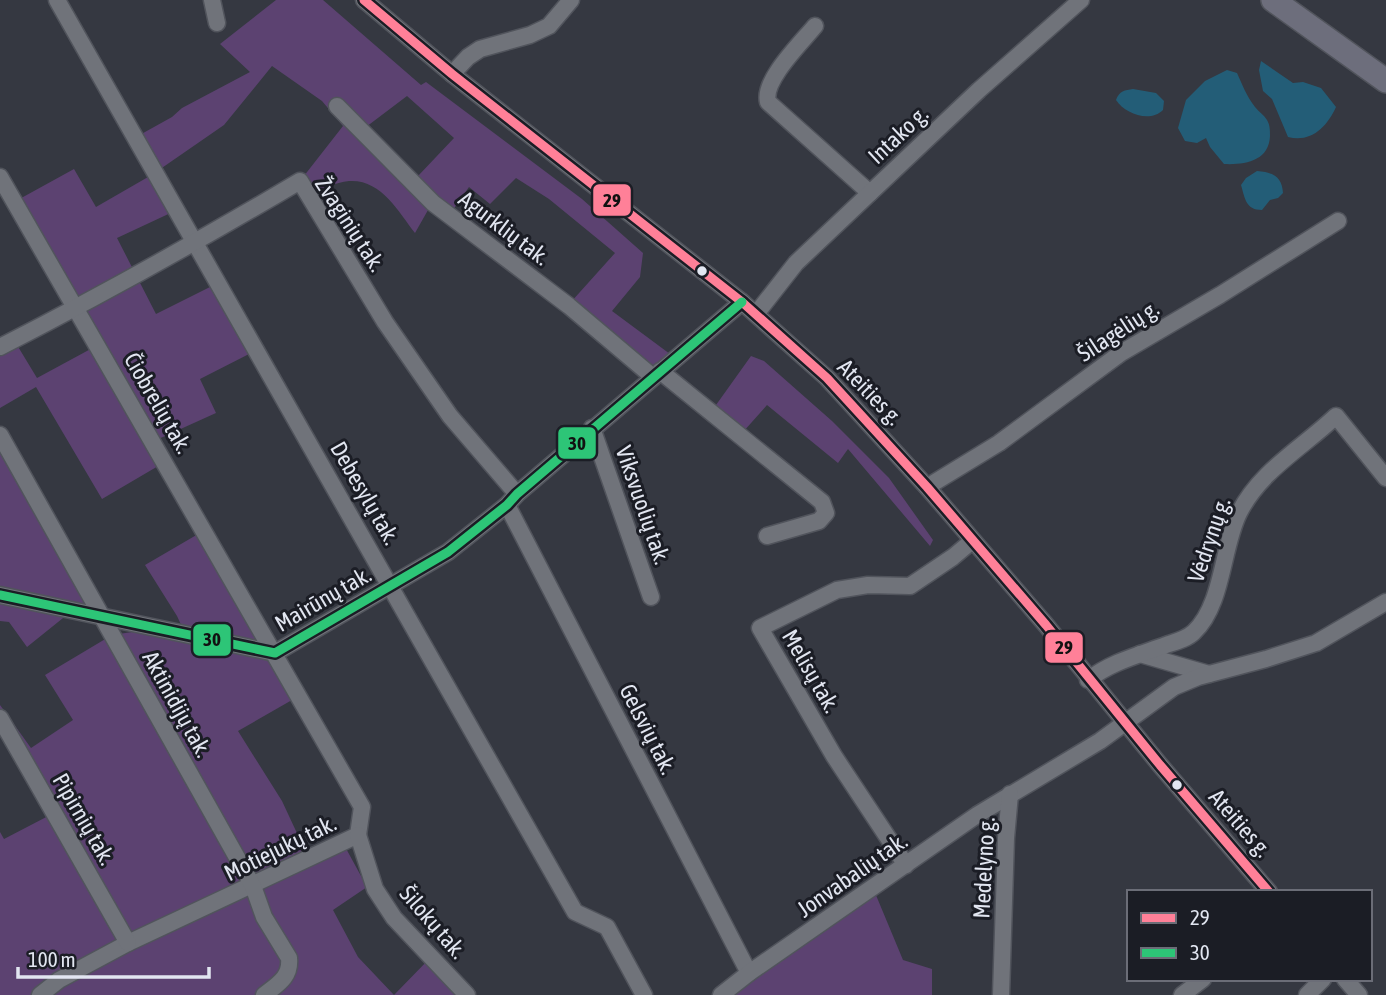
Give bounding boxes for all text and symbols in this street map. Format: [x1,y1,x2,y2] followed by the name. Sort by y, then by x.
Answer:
[863,101,933,169] street label: Intako g.
[310,172,390,276] street label: Žvaginių tak.
[592,183,632,217] line badge: 29
[454,186,554,270] street label: Agurklių tak.
[603,189,621,211] text: 29
[695,264,709,278] unlabelled marker
[1073,295,1163,367] street label: Šilagėlių g.
[119,348,197,458] street label: Čiobrelių tak.
[833,354,907,430] street label: Ateities g.
[557,426,597,460] line badge: 30
[568,432,586,454] text: 30
[325,437,405,549] street label: Debesylų tak.
[611,442,675,568] street label: Viksvuolių tak.
[1182,494,1236,586] street label: Vėdrynų g.
[270,561,376,637] street label: Mairūnų tak.
[192,623,232,657] line badge: 30
[777,625,845,717] street label: Melisų tak.
[203,628,221,650] text: 30
[1044,631,1084,664] line badge: 29
[1055,636,1073,658] text: 29
[137,647,217,761] street label: Aktinidijų tak.
[614,680,682,778] street label: Gelsvių tak.
[47,769,121,869] street label: Pipirnių tak.
[1170,778,1184,792] unlabelled marker
[1204,784,1276,862] street label: Ateities g.
[220,810,340,886] street label: Motiejukų tak.
[968,817,1000,919] street label: Medelyno g.
[792,828,912,922] street label: Jonvabalių tak.
[394,880,472,964] street label: Šilokų tak.
[1127,890,1372,981] legend
[1190,905,1210,929] text: 29
[18,936,208,980] scale bar
[1190,940,1210,964] text: 30
[28,947,76,971] text: 100 m

